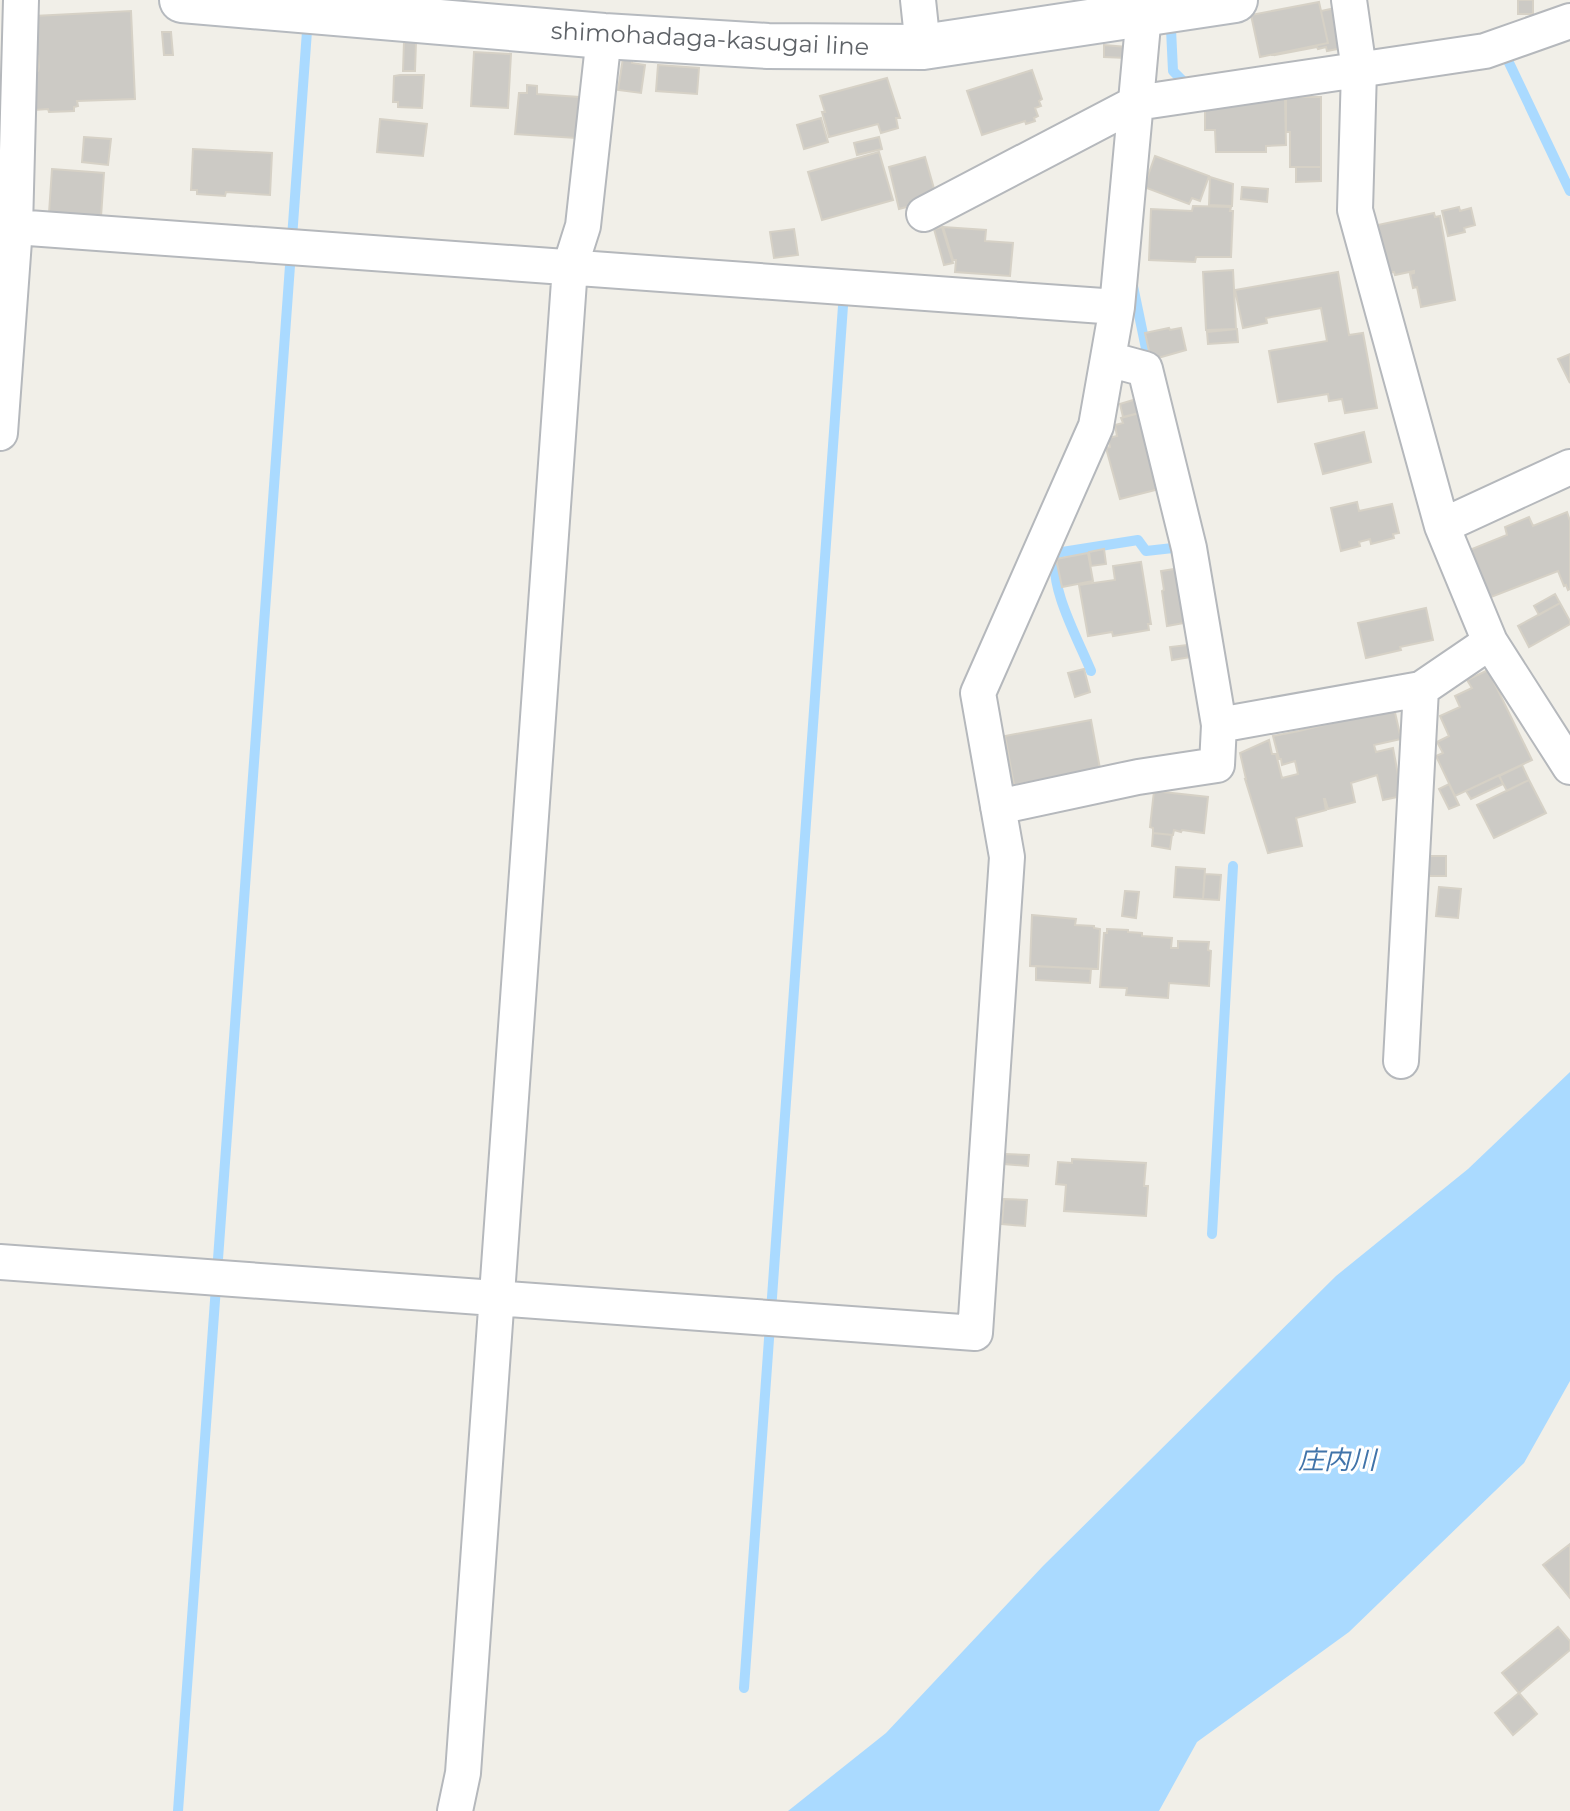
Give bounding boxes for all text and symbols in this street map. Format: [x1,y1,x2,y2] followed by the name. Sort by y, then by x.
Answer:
[550,16,870,61] street label: shimohadaga-kasugai line
[1298,1444,1379,1476] water label: 庄内川

